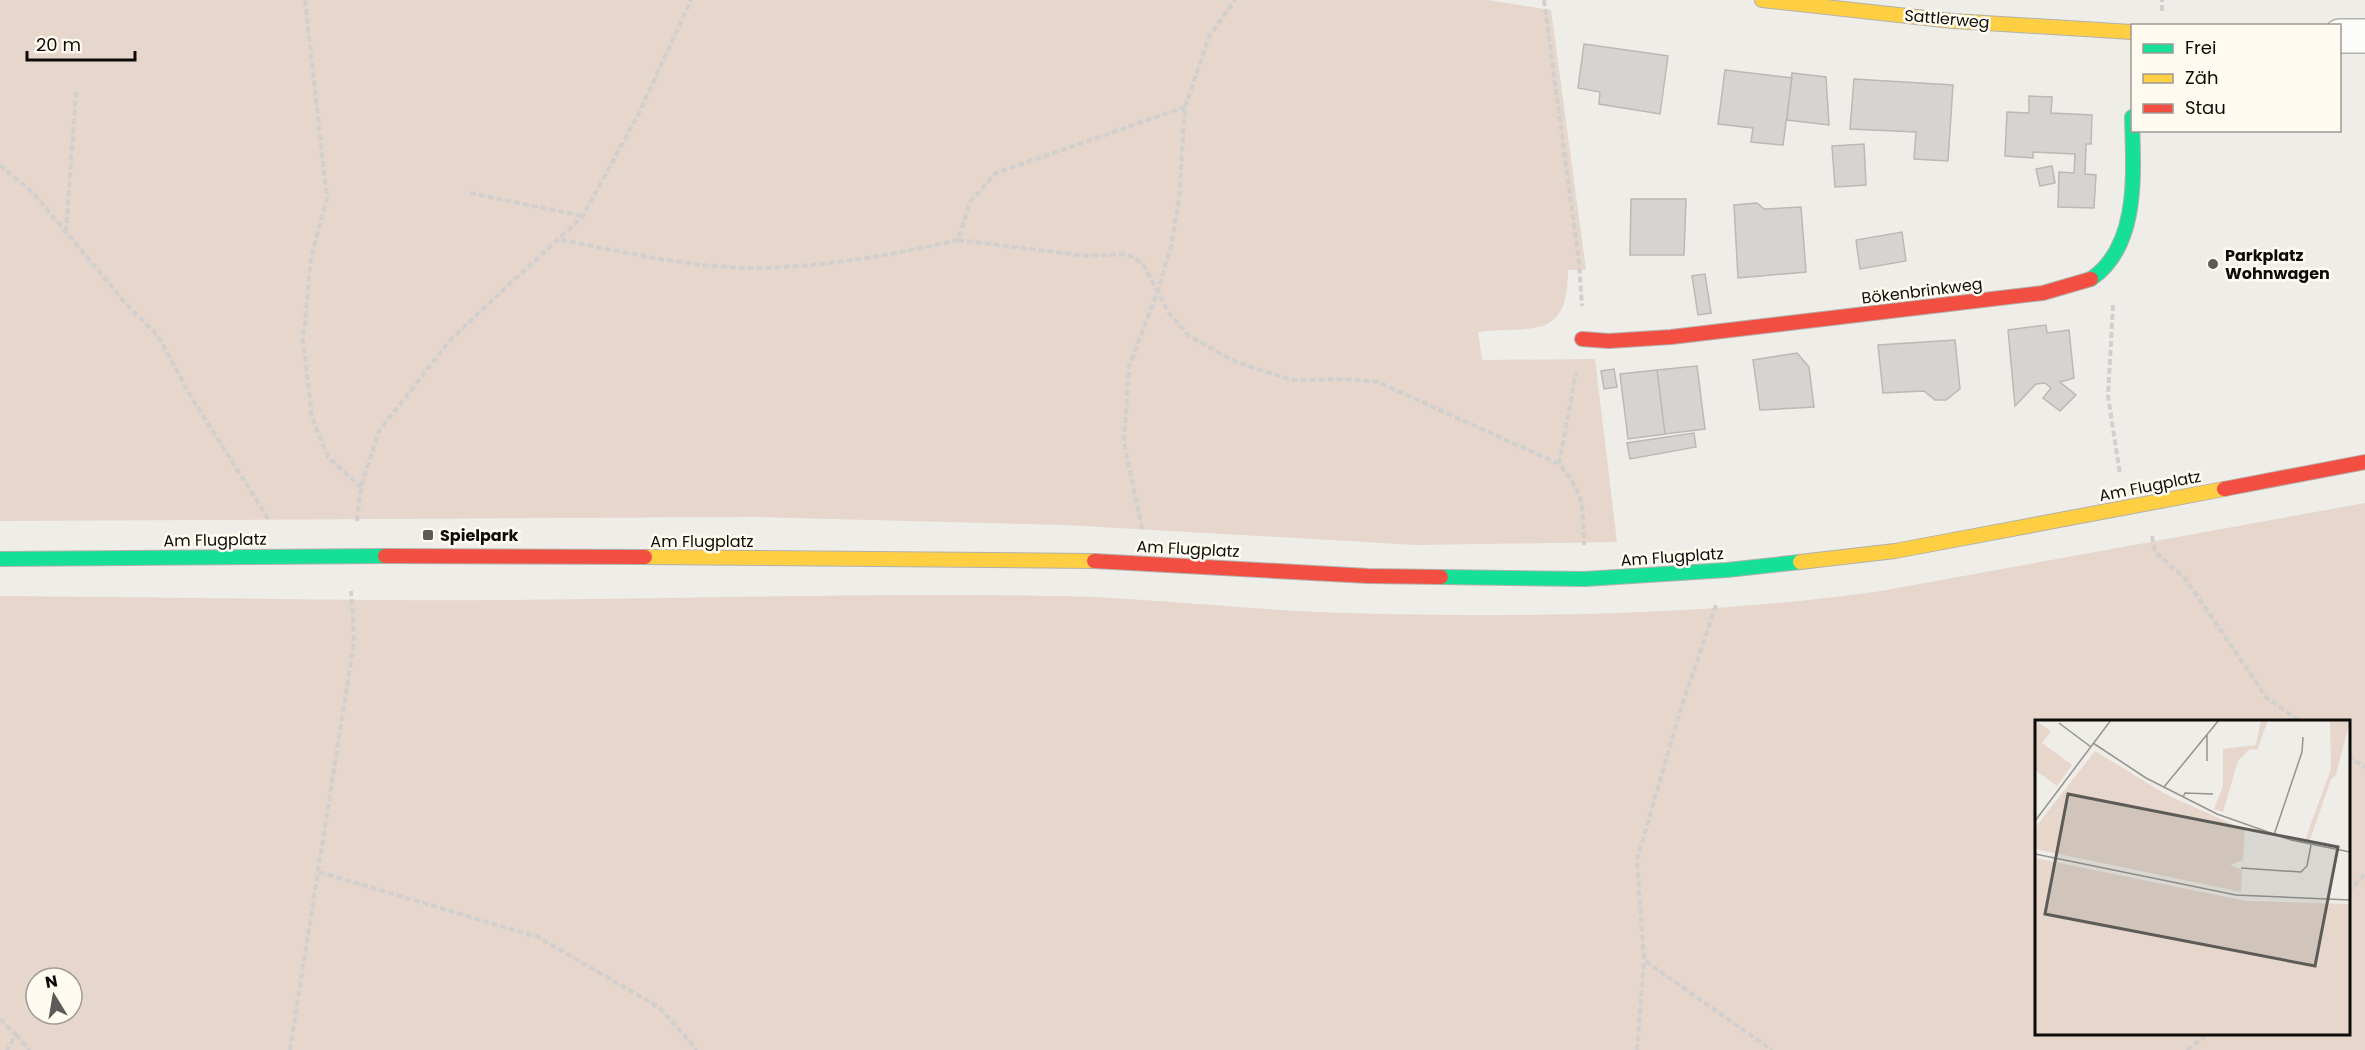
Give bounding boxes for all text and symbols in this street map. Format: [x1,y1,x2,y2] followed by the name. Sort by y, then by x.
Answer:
[1903,4,1991,34] street label: Sattlerweg
[27,24,135,62] scale bar
[2131,24,2341,132] legend
[36,32,81,57] text: 20 m
[2185,35,2216,60] text: Frei
[2185,65,2218,90] text: Zäh
[2185,95,2226,120] text: Stau
[2225,244,2330,285] place label: Parkplatz Wohnwagen
[2206,257,2220,271] marker: Parkplatz Wohnwagen
[1860,272,1984,310] street label: Bökenbrinkweg
[2097,465,2203,507] street label: Am Flugplatz
[440,524,519,547] place label: Spielpark
[163,528,267,552] street label: Am Flugplatz
[421,528,435,542] marker: Spielpark
[650,530,754,553] street label: Am Flugplatz
[1136,535,1240,563] street label: Am Flugplatz
[1620,542,1724,572] street label: Am Flugplatz
[2035,720,2350,1035] inset map
[24,966,84,1026] north arrow
[43,969,59,994] text: N

